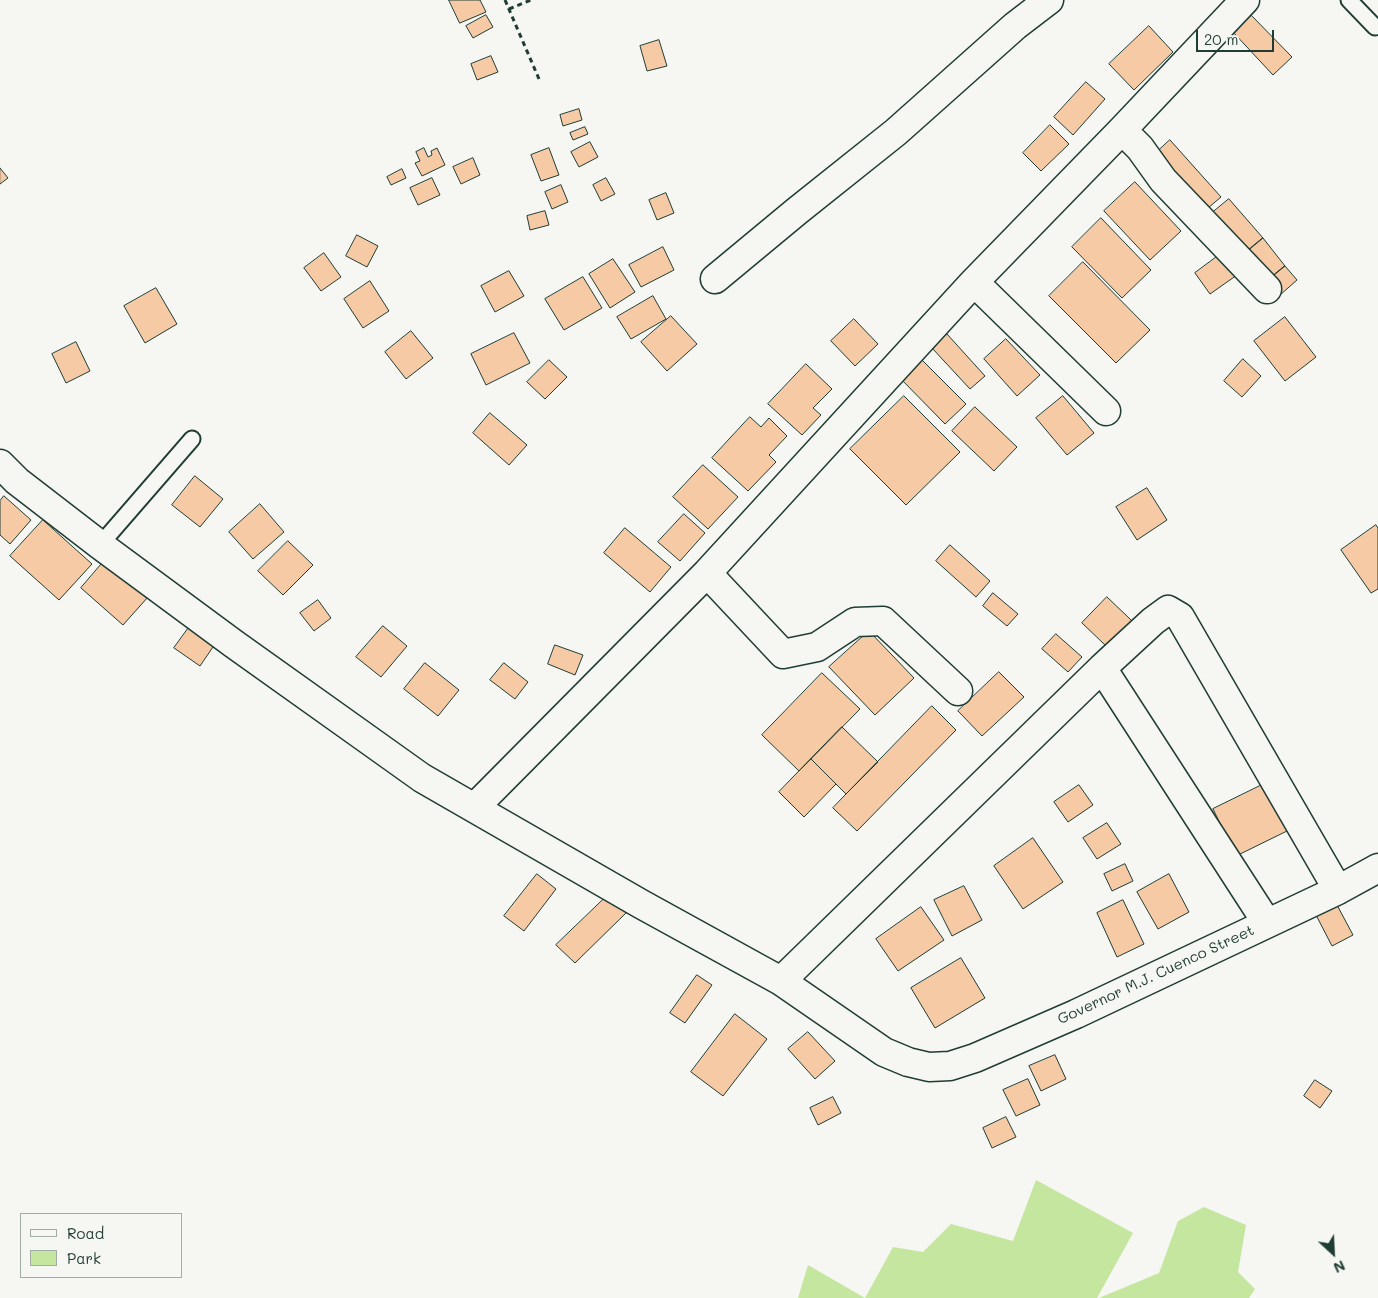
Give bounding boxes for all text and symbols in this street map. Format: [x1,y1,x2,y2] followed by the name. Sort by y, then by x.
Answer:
[1198,20,1276,52] scale bar
[1204,29,1238,49] text: 20 m
[1055,921,1257,1029] street label: Governor M.J. Cuenco Street
[20,1213,182,1278] legend
[67,1223,104,1243] text: Road
[1308,1228,1358,1278] north arrow
[67,1248,101,1268] text: Park
[1331,1256,1348,1278] text: N

